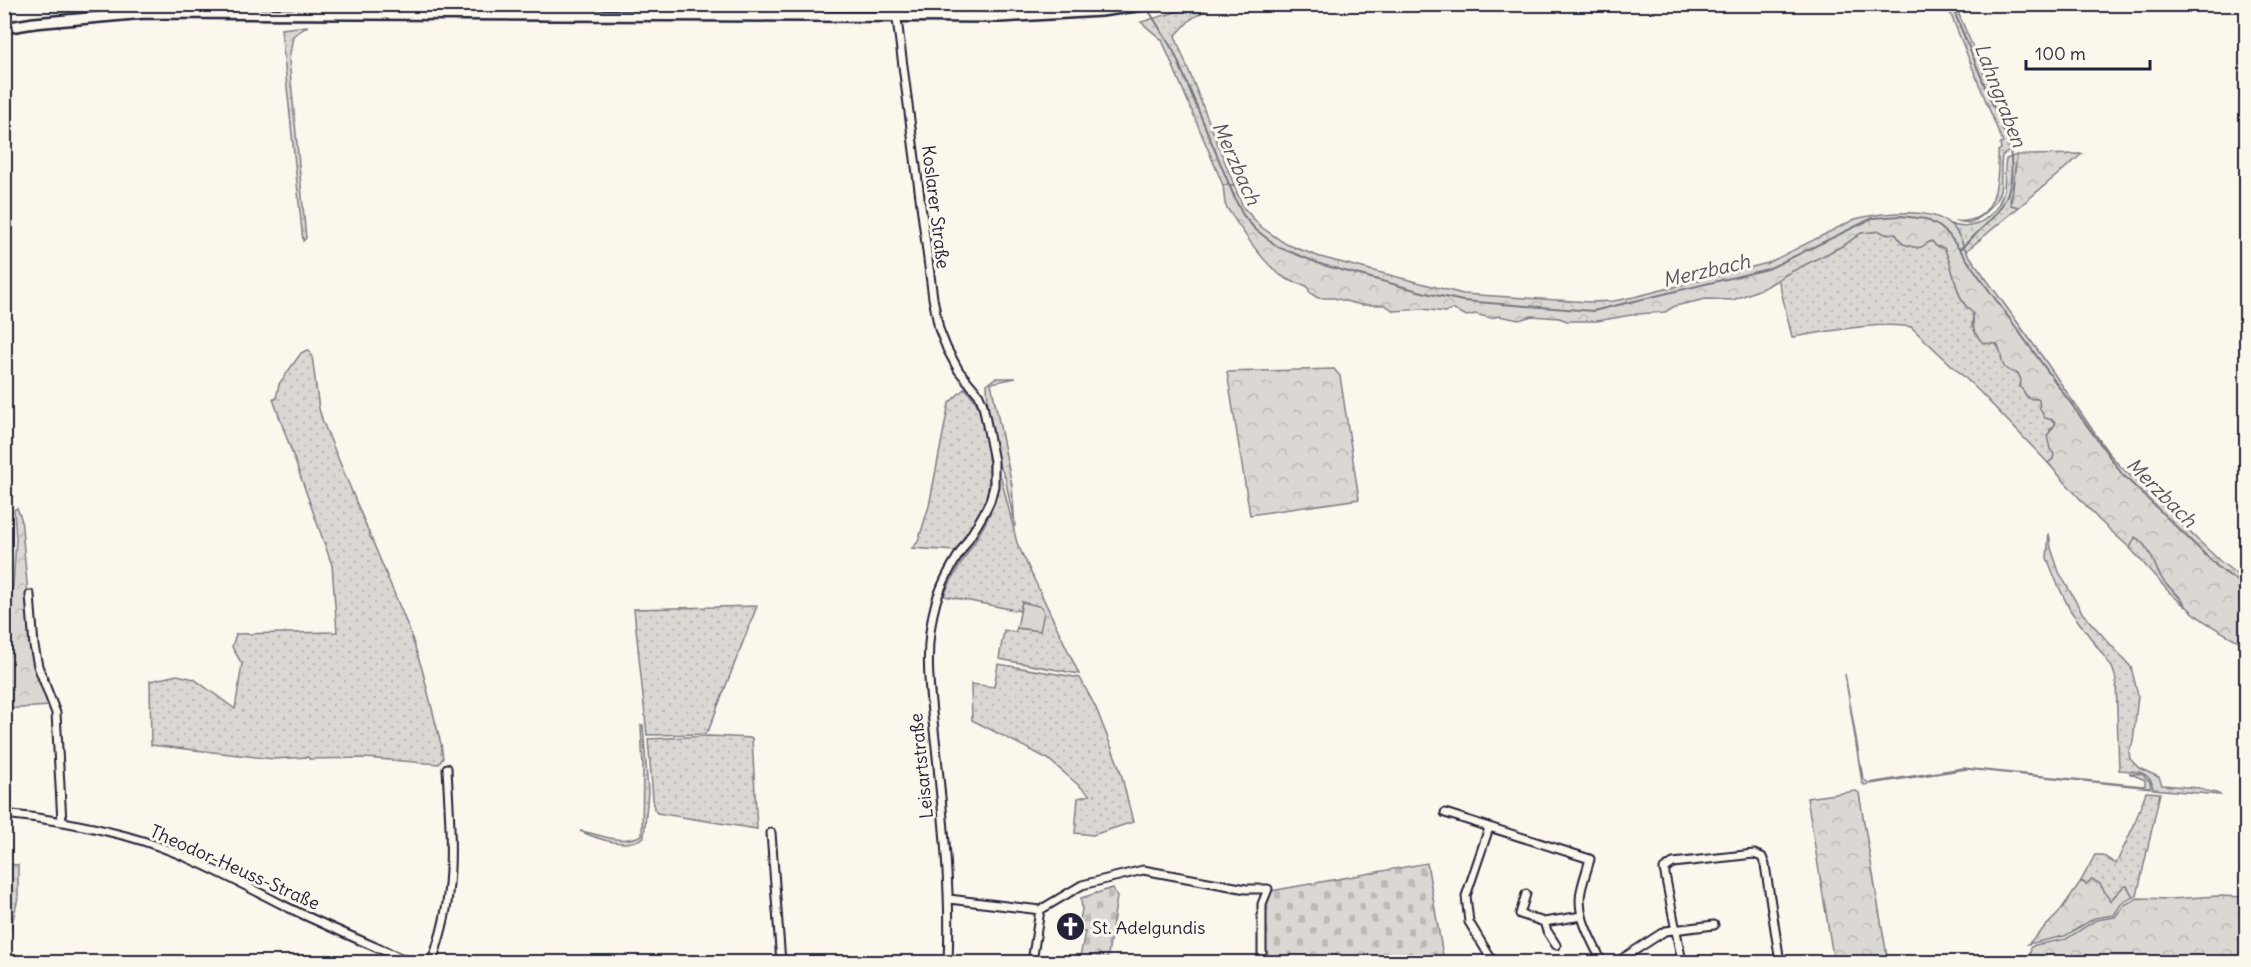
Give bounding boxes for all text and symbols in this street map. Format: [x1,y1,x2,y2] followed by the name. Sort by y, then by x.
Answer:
[2026,33,2150,71] scale bar
[1970,40,2032,151] water label: Lahngraben
[2035,42,2086,65] text: 100 m
[1208,117,1267,209] water label: Merzbach
[917,144,955,270] street label: Koslarer Straße
[1660,248,1752,292] water label: Merzbach
[2122,452,2203,533] water label: Merzbach
[904,712,938,820] street label: Leisartstraße
[147,819,323,915] street label: Theodor-Heuss-Straße
[1055,911,1087,943] church icon: St. Adelgundis
[1092,916,1205,939] place label: St. Adelgundis

